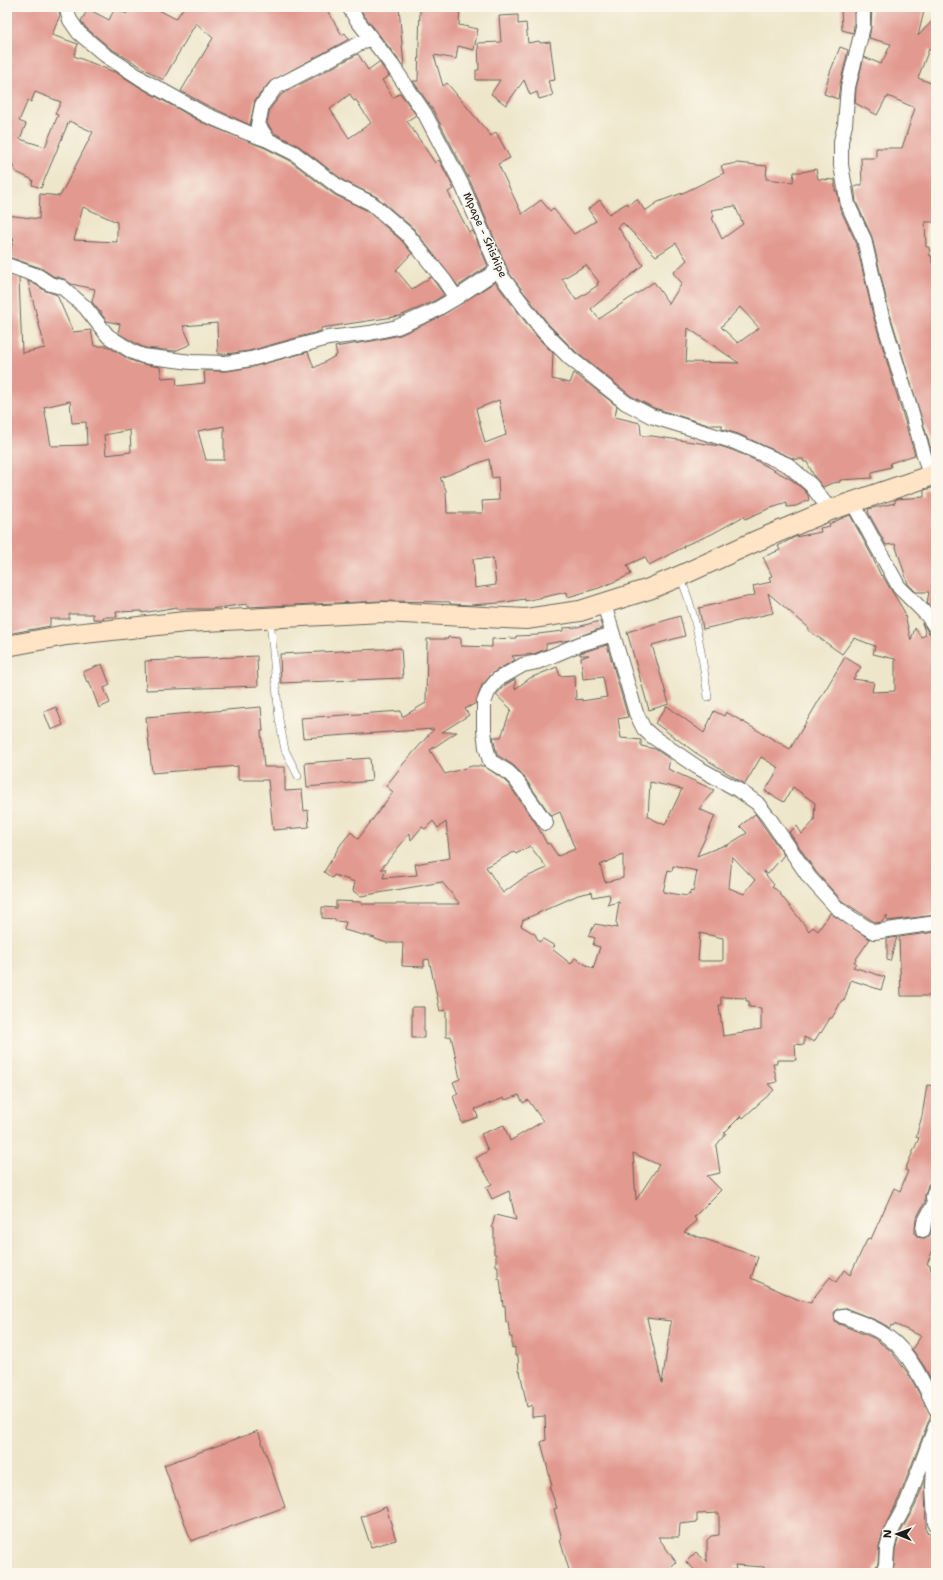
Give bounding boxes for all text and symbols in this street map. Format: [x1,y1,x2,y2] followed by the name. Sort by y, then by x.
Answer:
[459,190,511,280] street label: Mpape - Shishipe
[877,1514,917,1554] north arrow
[880,1529,895,1538] text: N

